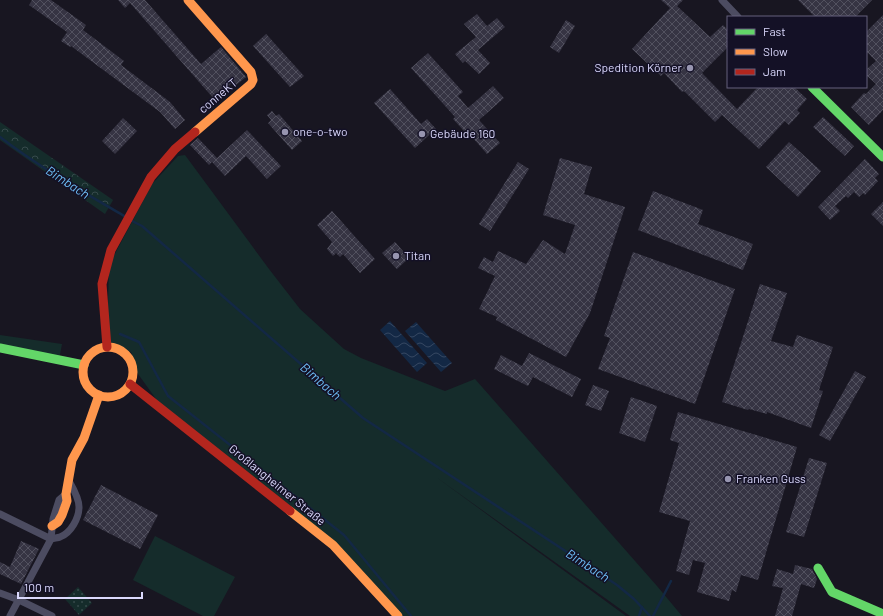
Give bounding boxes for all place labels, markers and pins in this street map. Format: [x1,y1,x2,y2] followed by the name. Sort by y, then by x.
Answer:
[595,60,683,74] place label: Spedition Körner
[685,63,695,73] marker: Spedition Körner
[293,124,348,138] place label: one-o-two
[430,126,495,140] place label: Gebäude 160
[280,127,290,137] marker: one-o-two
[417,129,427,139] marker: Gebäude 160
[404,248,431,262] place label: Titan
[391,251,401,261] marker: Titan
[736,471,806,485] place label: Franken Guss
[723,474,733,484] marker: Franken Guss

